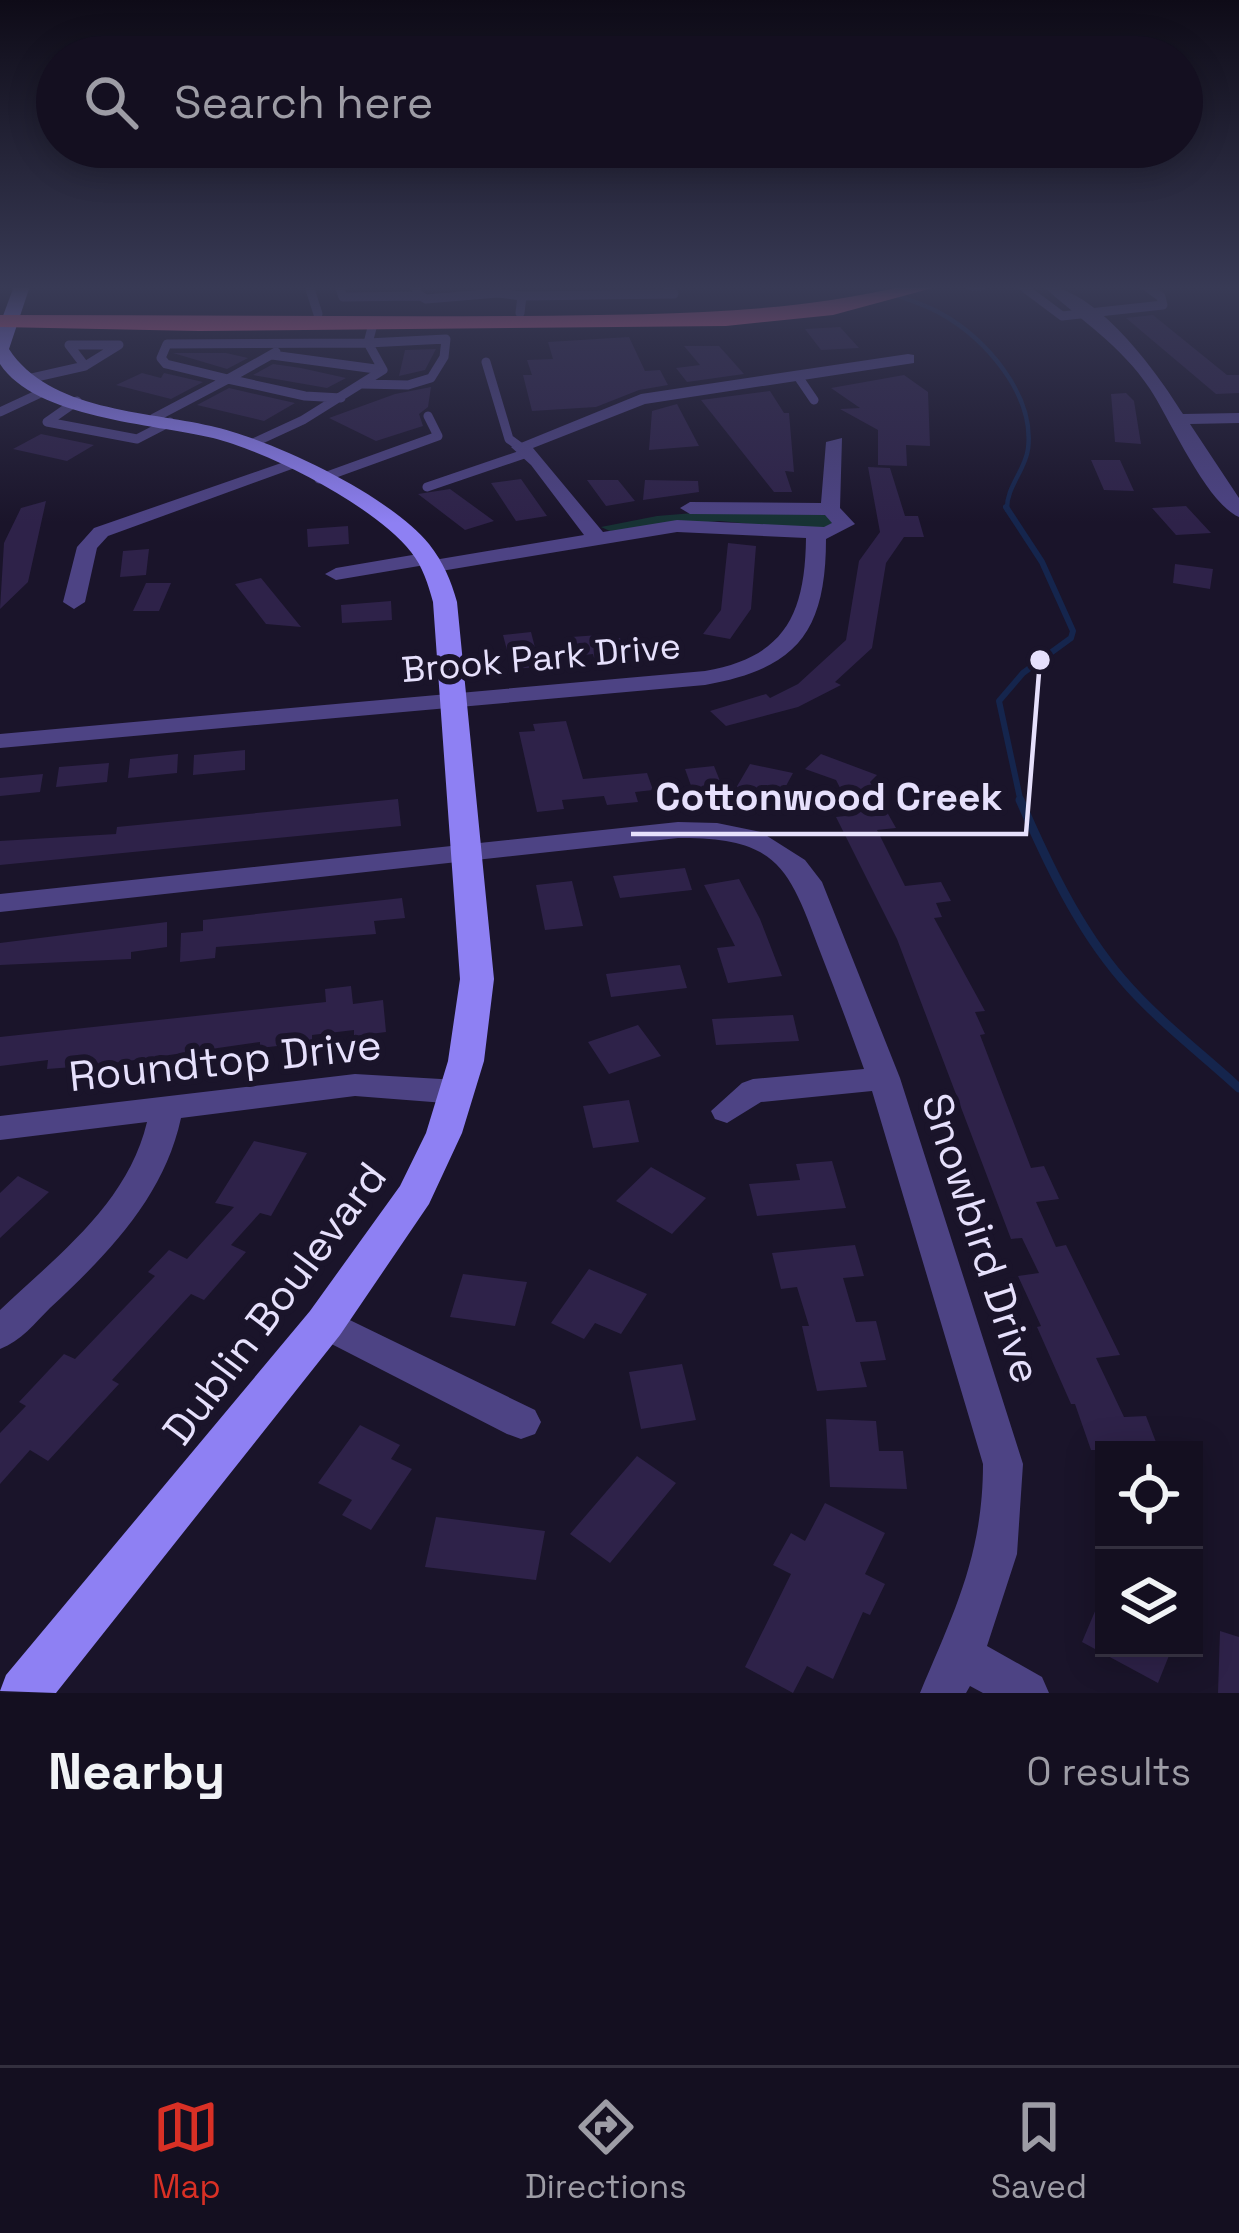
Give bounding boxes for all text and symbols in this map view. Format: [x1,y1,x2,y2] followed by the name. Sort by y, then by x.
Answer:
[36,36,1203,168] search box
[78,69,144,135] icon: search
[174,74,433,131] text: Search here
[400,623,683,693] street label: Brook Park Drive
[631,759,1026,834] callout: Cottonwood Creek
[655,772,1003,821] text: Cottonwood Creek
[66,1018,384,1103] street label: Roundtop Drive
[910,1087,1053,1390] street label: Snowbird Drive
[151,1152,398,1455] street label: Dublin Boulevard
[1095,1441,1203,1657] map controls
[1095,1441,1203,1549] button: locate
[1095,1549,1203,1657] button: layers
[48,1739,225,1804] text: Nearby
[1026,1747,1191,1796] text: 0 results
[152,2094,221,2208] tab: Map
[525,2094,687,2208] tab: Directions
[991,2094,1087,2208] tab: Saved

